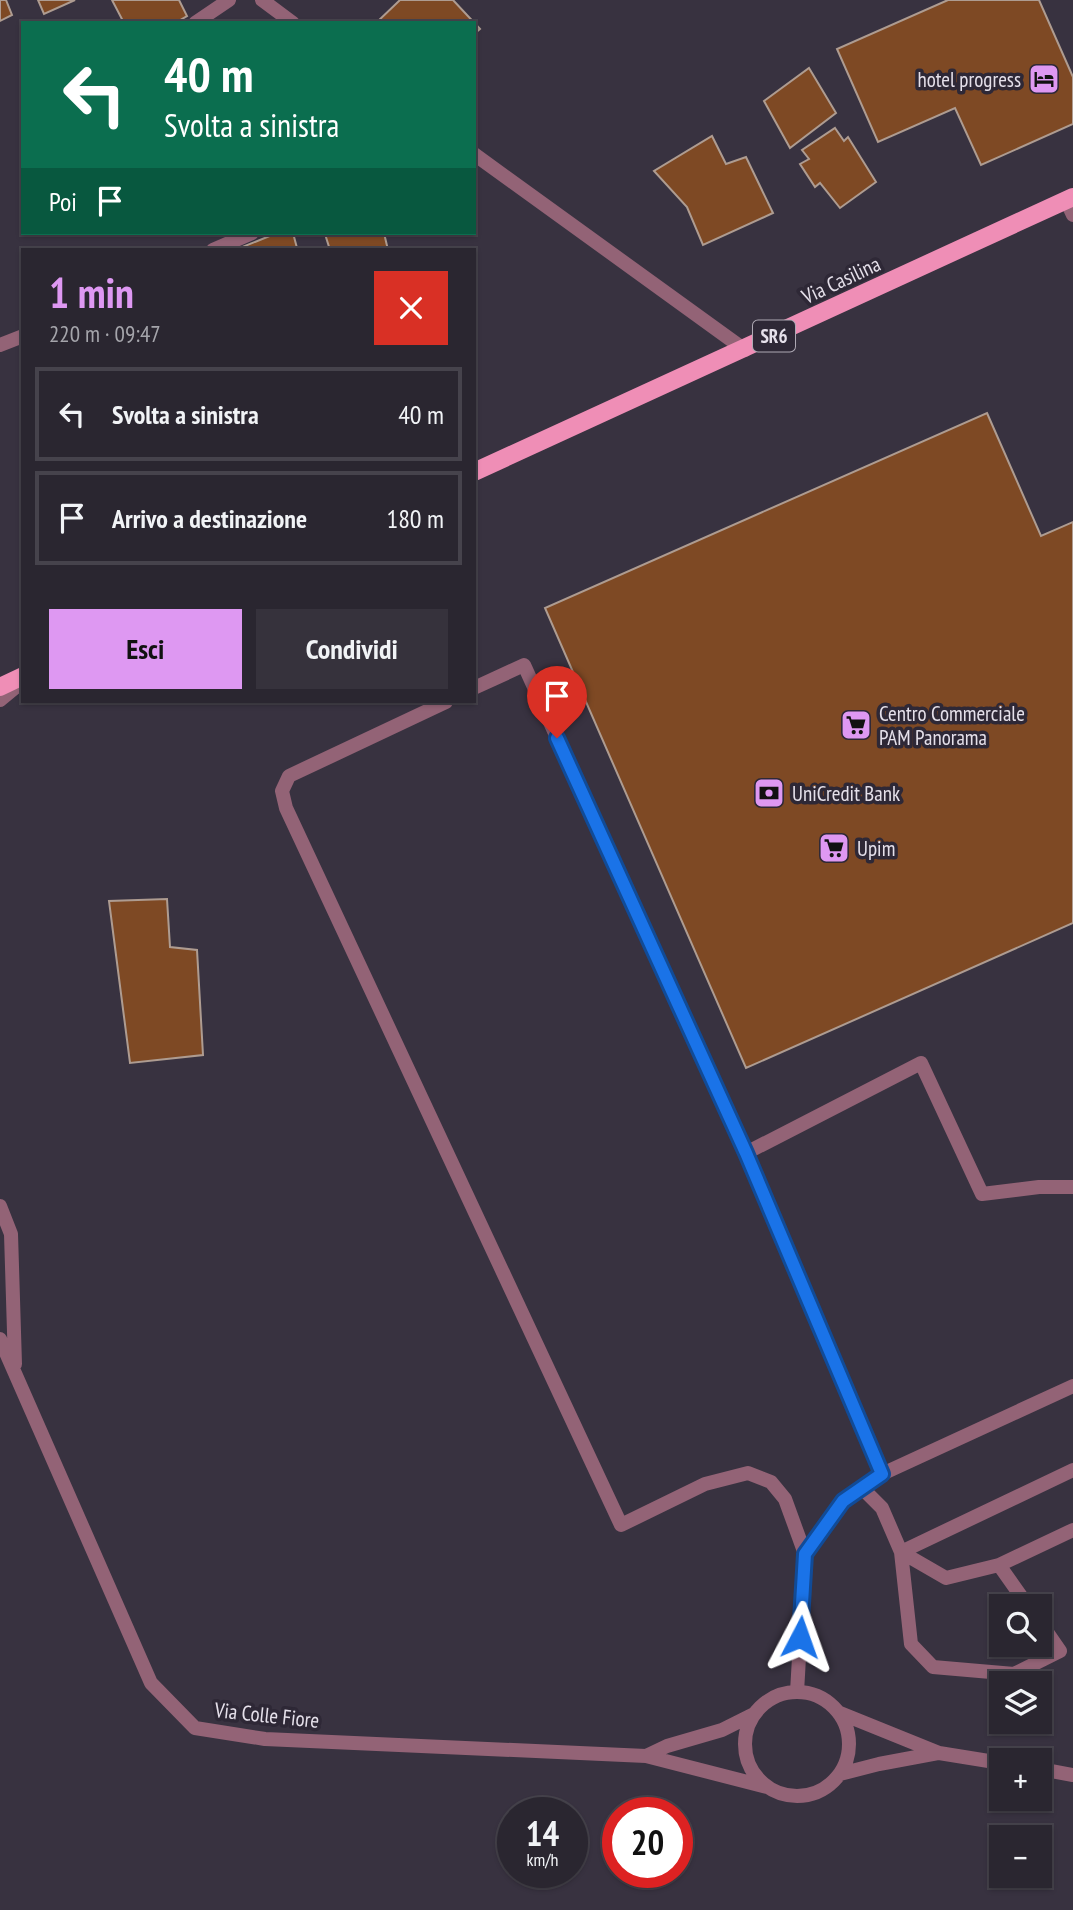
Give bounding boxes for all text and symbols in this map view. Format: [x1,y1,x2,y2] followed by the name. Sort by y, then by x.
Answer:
[164,42,253,106] text: 40 m
[49,49,140,140] icon: left
[1027,62,1061,96] hotel icon: hotel progress
[917,66,1021,93] place label: hotel progress
[164,104,339,146] text: Svolta a sinistra
[91,182,129,220] icon: arrive
[49,185,77,218] text: Poi
[797,250,885,310] street label: Via Casilina
[49,265,134,320] text: 1 min
[374,271,448,345] button: close
[49,319,161,348] text: 220 m · 09:47
[753,320,795,352] road number: SR6
[53,395,91,433] icon: left
[112,398,259,431] text: Svolta a sinistra
[398,398,444,431] text: 40 m
[53,499,91,537] icon: arrive
[112,502,307,535] text: Arrivo a destinazione
[386,502,444,535] text: 180 m
[49,609,242,689] button: Esci
[256,609,448,689] button: Condividi
[527,666,587,738] pin
[538,677,576,715] icon: arrive
[879,700,1025,751] place label: Centro Commerciale PAM Panorama
[839,708,873,742] supermarket icon: Centro Commerciale PAM Panorama
[752,776,786,810] bank icon: UniCredit Bank
[792,780,900,807] place label: UniCredit Bank
[817,831,851,865] supermarket icon: Upim
[857,835,895,862] place label: Upim
[989,1594,1052,1888] map controls
[989,1594,1052,1657] button: search
[763,1600,837,1674] position arrow
[989,1671,1052,1734] button: layers
[212,1696,321,1734] street label: Via Colle Fiore
[989,1748,1052,1811] button: +
[602,1797,693,1888] speed limit sign: 20
[526,1810,559,1856] text: 14
[989,1825,1052,1888] button: −
[527,1848,558,1871] text: km/h

